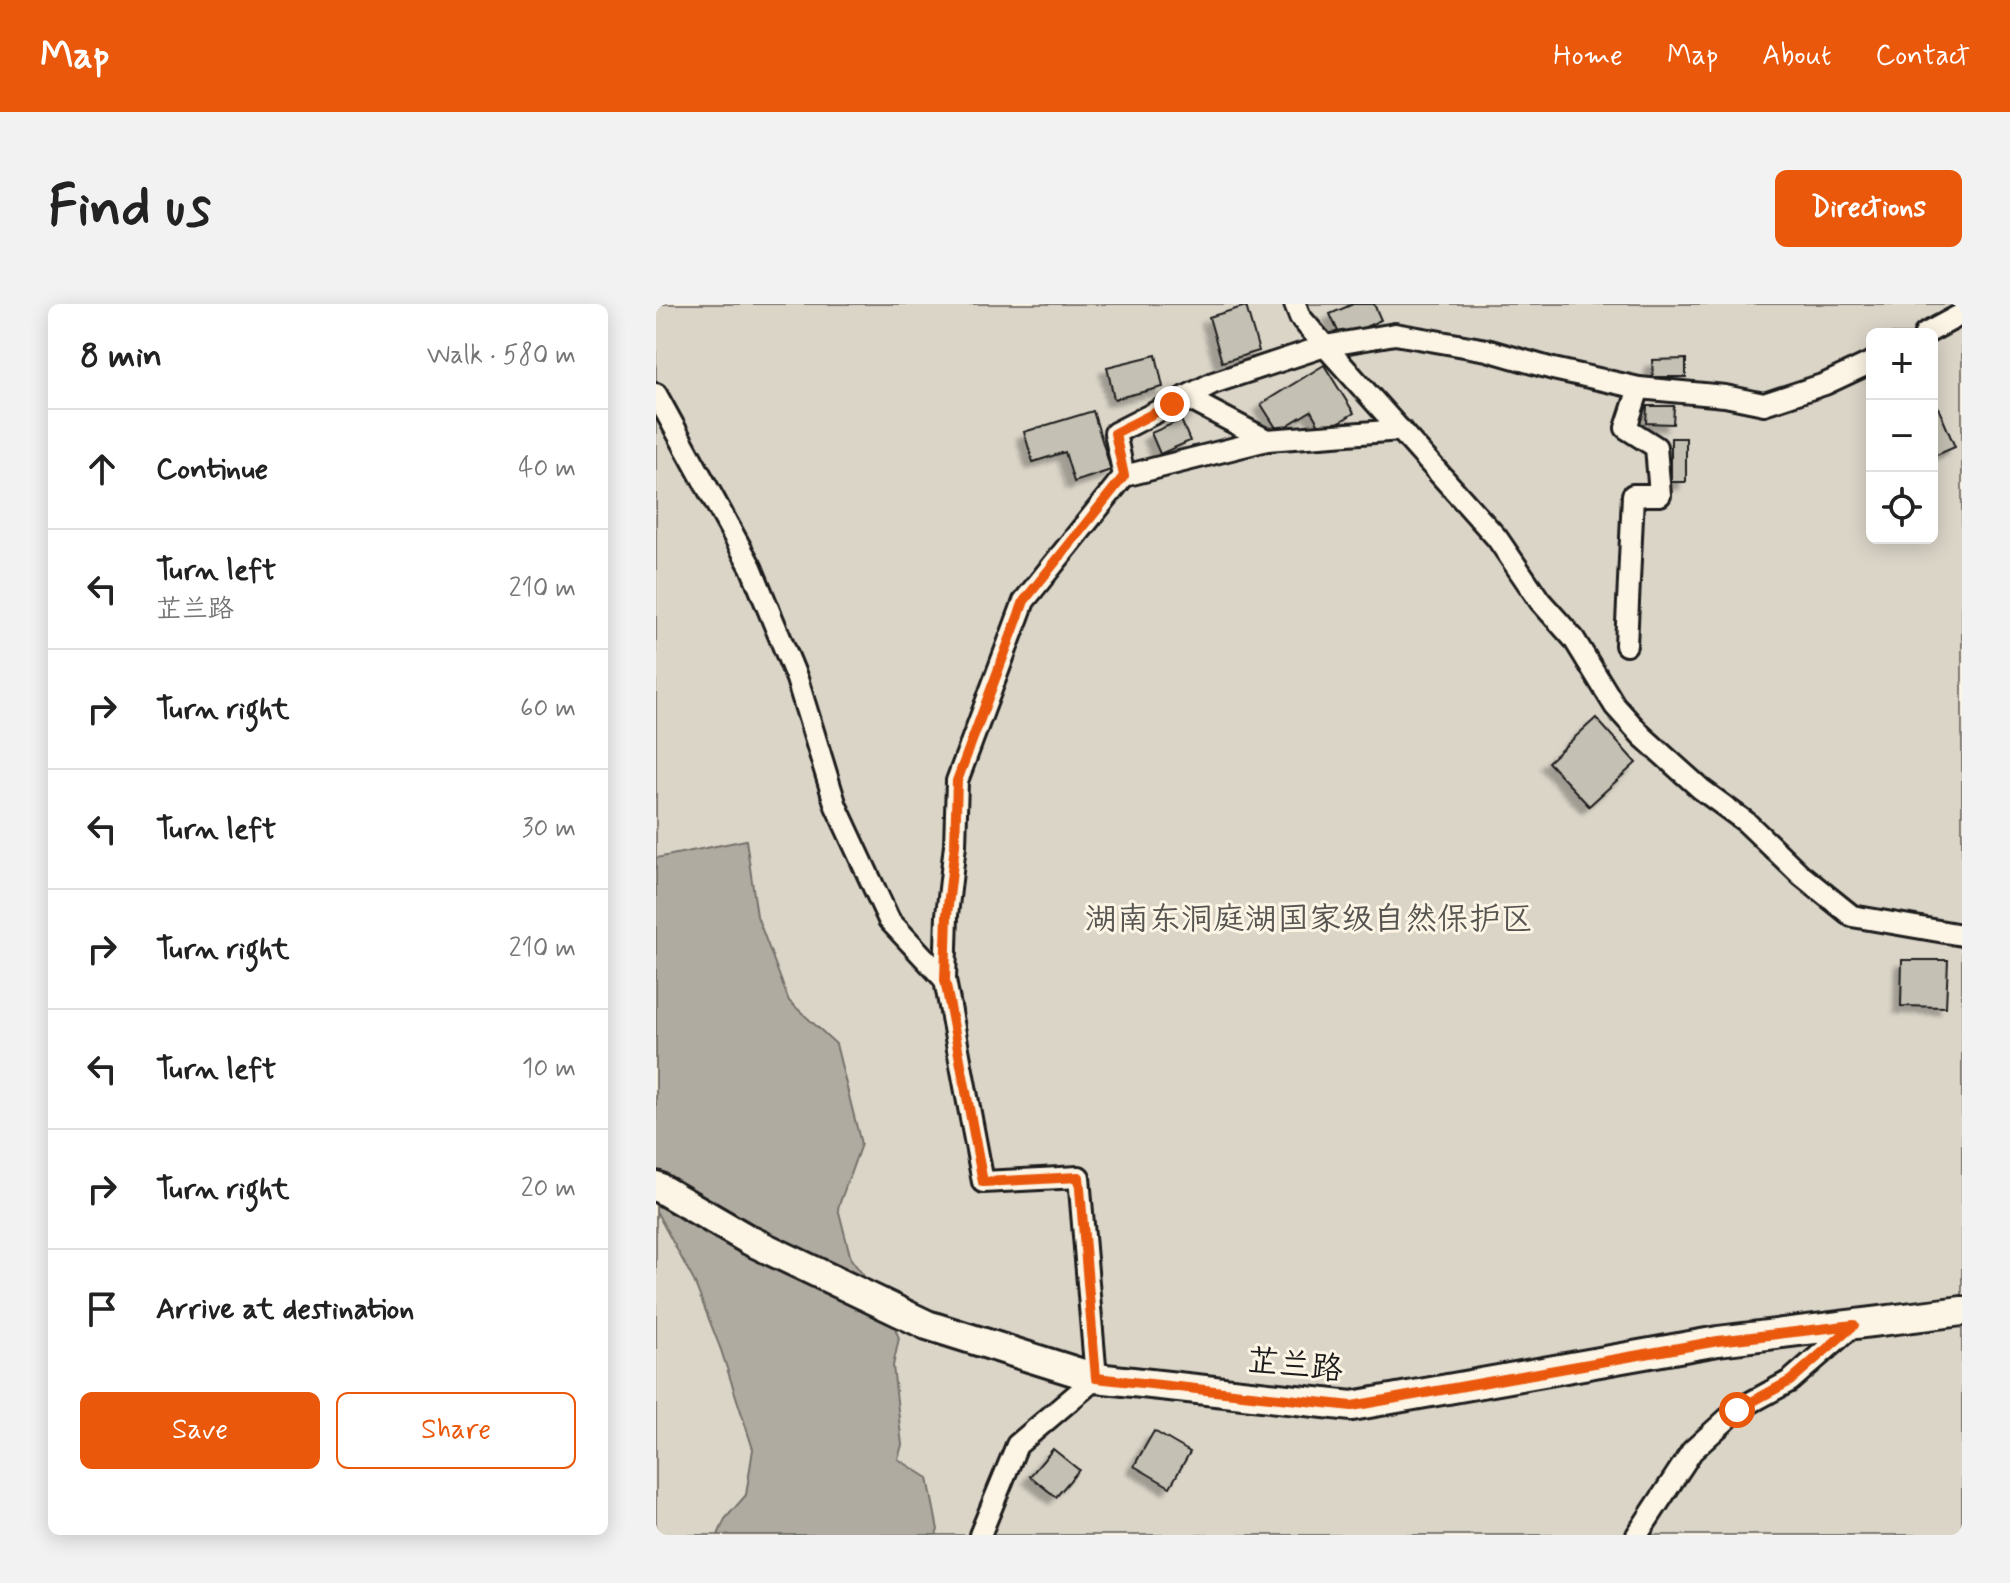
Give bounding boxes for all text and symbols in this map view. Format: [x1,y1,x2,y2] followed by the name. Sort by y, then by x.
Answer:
[40,32,110,81] text: Map
[1553,38,1623,75] text: Home
[1667,38,1718,75] text: Map
[1762,38,1831,75] text: About
[1875,38,1970,75] text: Contact
[1775,170,1962,247] button: Directions
[48,172,211,245] text: Find us
[1866,328,1938,544] map controls
[1866,328,1938,400] button: +
[80,334,162,379] text: 8 min
[427,339,576,373] text: Walk · 580 m
[1154,386,1190,422] route end
[1866,400,1938,472] button: −
[80,447,124,491] icon: ahead
[156,450,268,489] text: Continue
[518,452,576,486] text: 40 m
[1866,472,1938,544] button: locate
[156,551,276,590] text: Turn left
[80,567,124,611] icon: left
[509,572,576,606] text: 210 m
[156,593,234,627] text: 芷兰路
[80,687,124,731] icon: right
[156,690,289,729] text: Turn right
[520,692,576,726] text: 60 m
[80,807,124,851] icon: left
[156,810,276,849] text: Turn left
[522,812,576,846] text: 30 m
[1085,899,1533,941] park label: 湖南东洞庭湖国家级自然保护区
[80,927,124,971] icon: right
[156,930,289,969] text: Turn right
[509,932,576,966] text: 210 m
[80,1047,124,1091] icon: left
[156,1050,276,1089] text: Turn left
[522,1052,576,1086] text: 10 m
[80,1167,124,1211] icon: right
[156,1170,289,1209] text: Turn right
[521,1172,576,1206] text: 20 m
[80,1287,124,1331] icon: arrive
[156,1290,414,1329] text: Arrive at destination
[1245,1340,1345,1392] street label: 芷兰路
[80,1392,320,1469] button: Save
[336,1392,576,1469] button: Share
[1719,1392,1755,1428] route start

